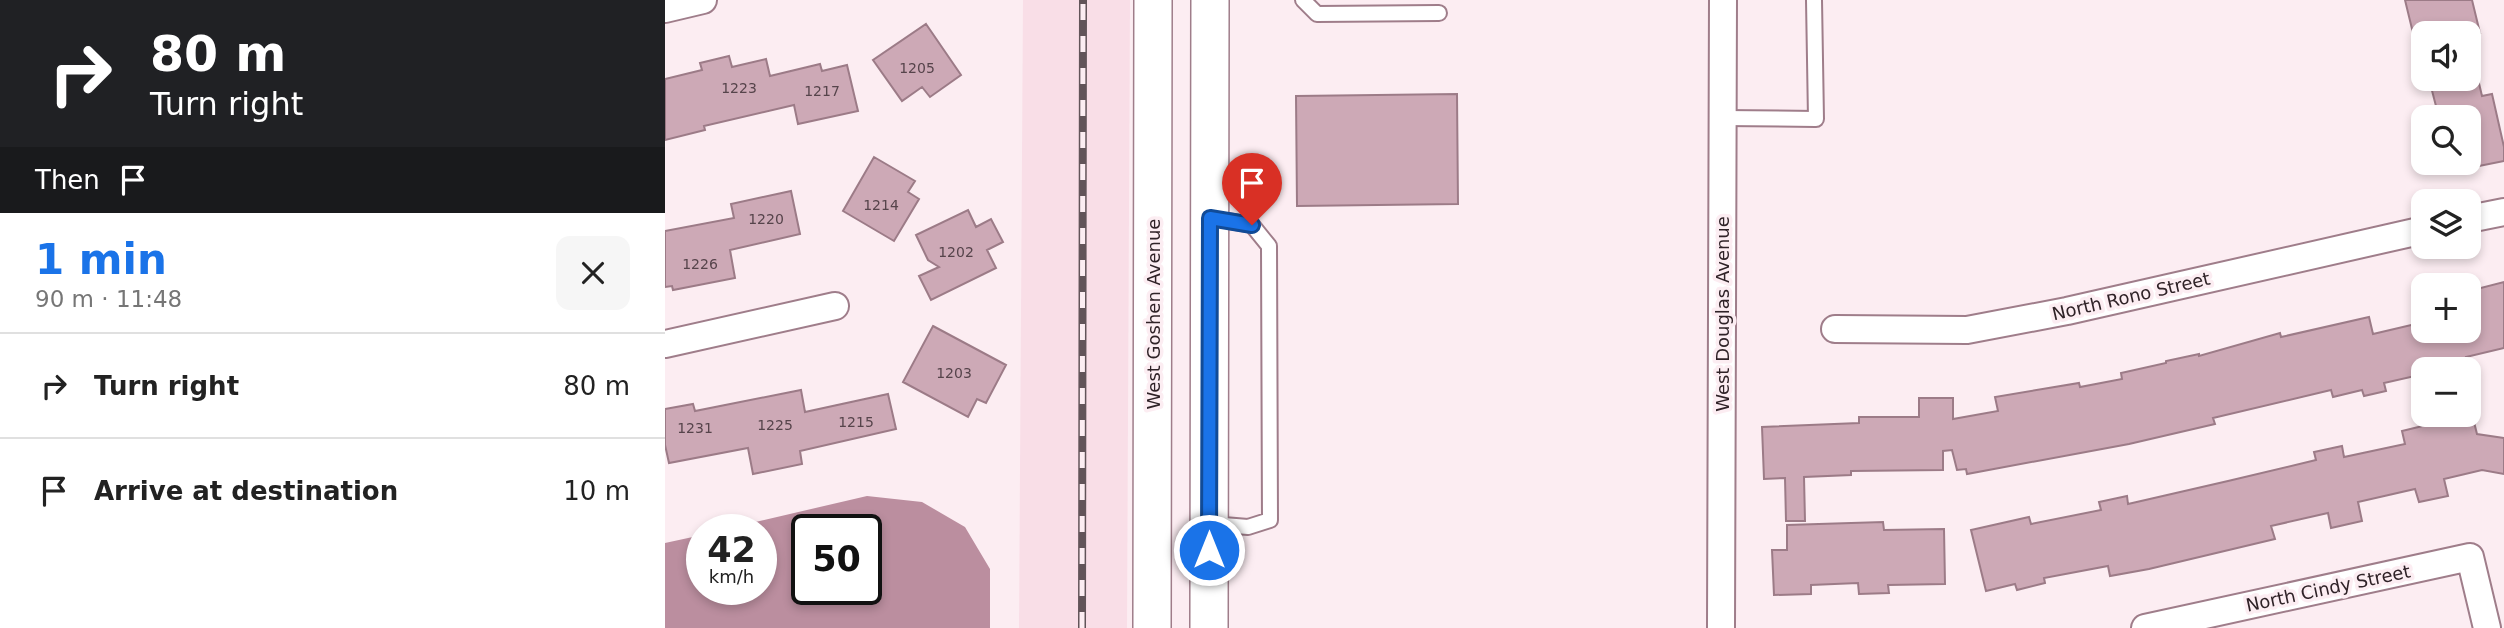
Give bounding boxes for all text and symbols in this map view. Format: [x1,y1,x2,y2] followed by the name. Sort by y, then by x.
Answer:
[2411,21,2481,427] map controls
[2411,21,2481,91] button: sound
[150,26,286,83] text: 80 m
[35,28,126,119] icon: right
[899,60,935,76] house number: 1205
[721,80,757,96] house number: 1223
[804,83,840,99] house number: 1217
[150,85,303,123] text: Turn right
[2411,105,2481,175] button: search
[1222,153,1282,225] pin
[114,161,152,199] icon: arrive
[1233,164,1271,202] icon: arrive
[35,165,100,195] text: Then
[2411,189,2481,259] button: layers
[863,197,899,213] house number: 1214
[748,211,784,227] house number: 1220
[1712,216,1733,412] street label: West Douglas Avenue
[1143,219,1164,409] street label: West Goshen Avenue
[35,235,167,284] text: 1 min
[556,236,630,310] button: close
[938,244,974,260] house number: 1202
[682,256,718,272] house number: 1226
[2050,268,2212,324] street label: North Rono Street
[2411,273,2481,343] button: +
[35,286,182,312] text: 90 m · 11:48
[2411,357,2481,427] button: −
[936,365,972,381] house number: 1203
[35,367,73,405] icon: right
[94,371,239,401] text: Turn right
[563,371,630,401] text: 80 m
[838,414,874,430] house number: 1215
[757,417,793,433] house number: 1225
[677,420,713,436] house number: 1231
[35,472,73,510] icon: arrive
[94,476,398,506] text: Arrive at destination
[563,476,630,506] text: 10 m
[1172,513,1246,587] position arrow
[791,514,882,605] speed limit sign: 50
[707,530,756,570] text: 42
[2244,560,2412,616] street label: North Cindy Street
[709,566,754,587] text: km/h

